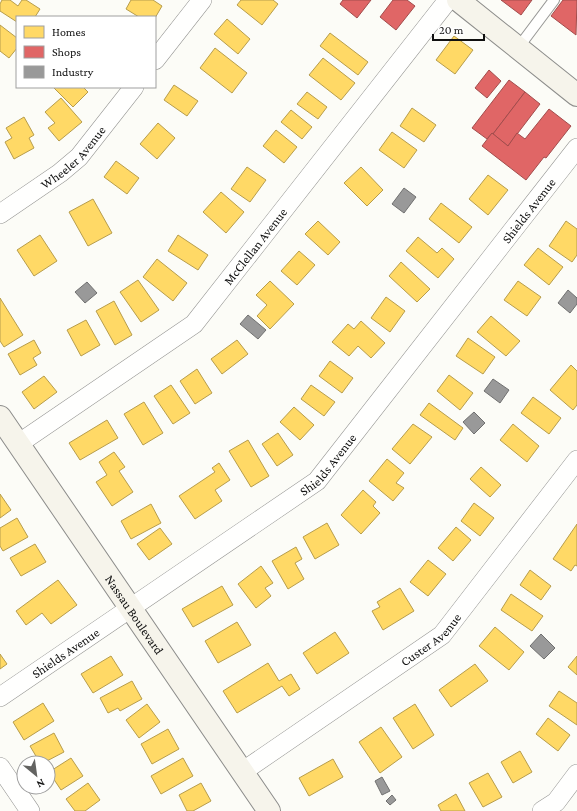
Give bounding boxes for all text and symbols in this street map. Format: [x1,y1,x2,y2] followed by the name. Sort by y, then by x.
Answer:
[16,16,156,88] legend
[433,16,484,42] scale bar
[439,23,464,37] text: 20 m
[52,25,86,39] text: Homes
[52,45,81,59] text: Shops
[52,65,94,79] text: Industry
[38,122,109,192] street label: Wheeler Avenue
[498,175,559,246] street label: Shields Avenue
[220,204,290,288] street label: McClellan Avenue
[296,430,359,498] street label: Shields Avenue
[102,572,167,657] street label: Nassau Boulevard
[397,610,464,669] street label: Custer Avenue
[29,624,102,681] street label: Shields Avenue
[16,755,56,795] north arrow
[34,777,47,791] text: N

